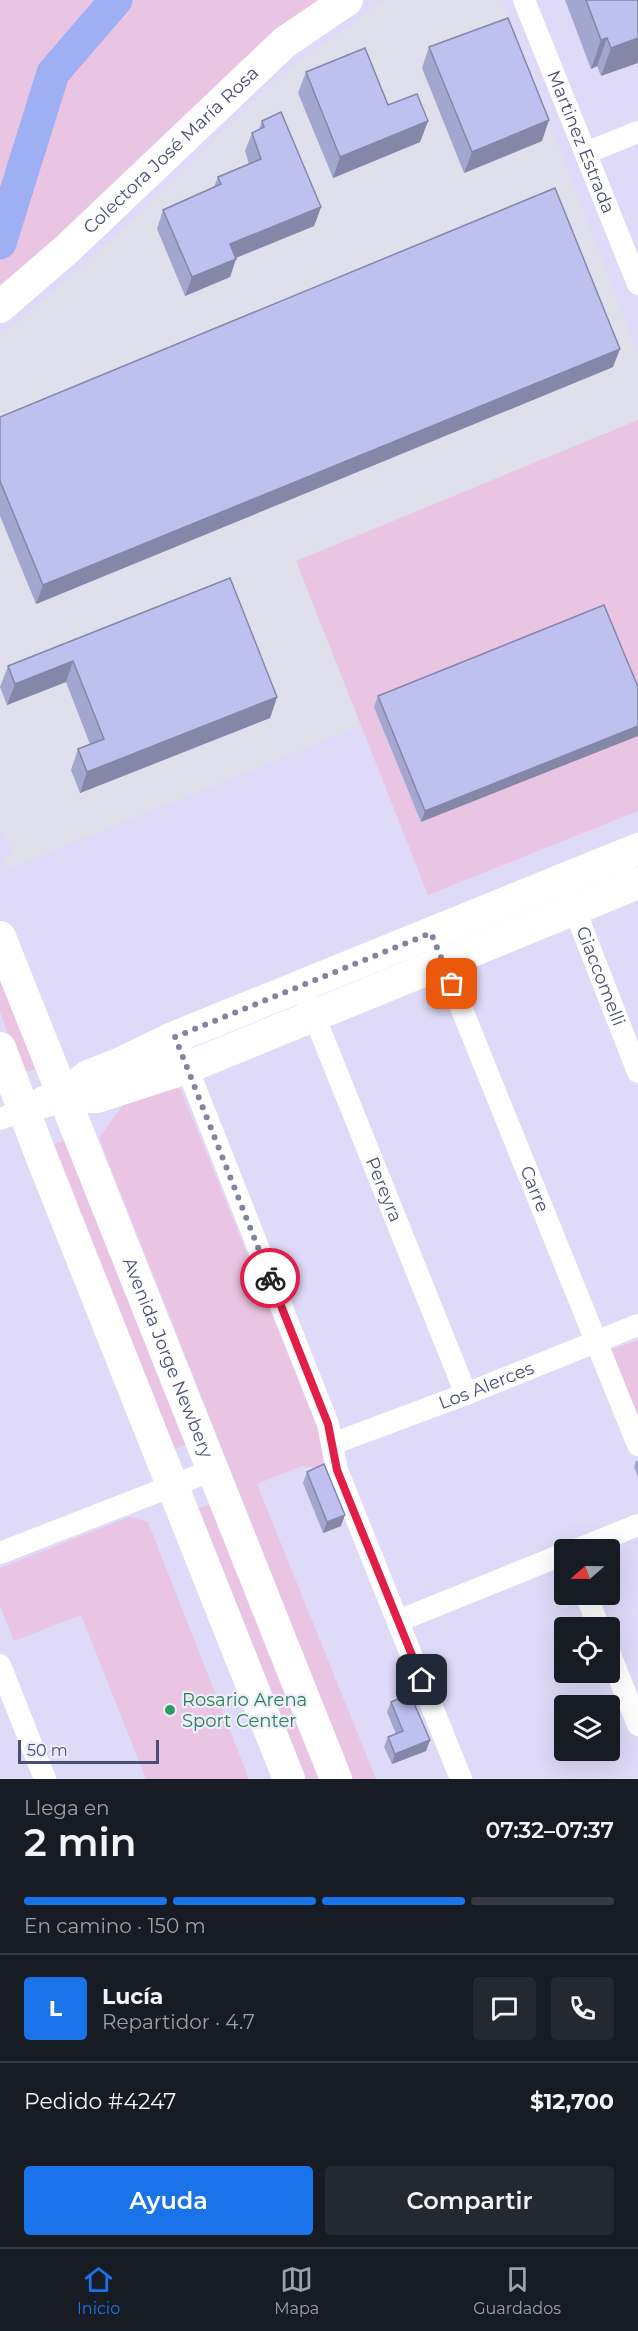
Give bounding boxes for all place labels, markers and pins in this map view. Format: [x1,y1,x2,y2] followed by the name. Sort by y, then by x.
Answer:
[426,958,477,1009] pin
[396,1654,447,1705] pin
[182,1689,307,1732] place label: Rosario Arena Sport Center
[163,1703,177,1717] marker: Rosario Arena Sport Center

